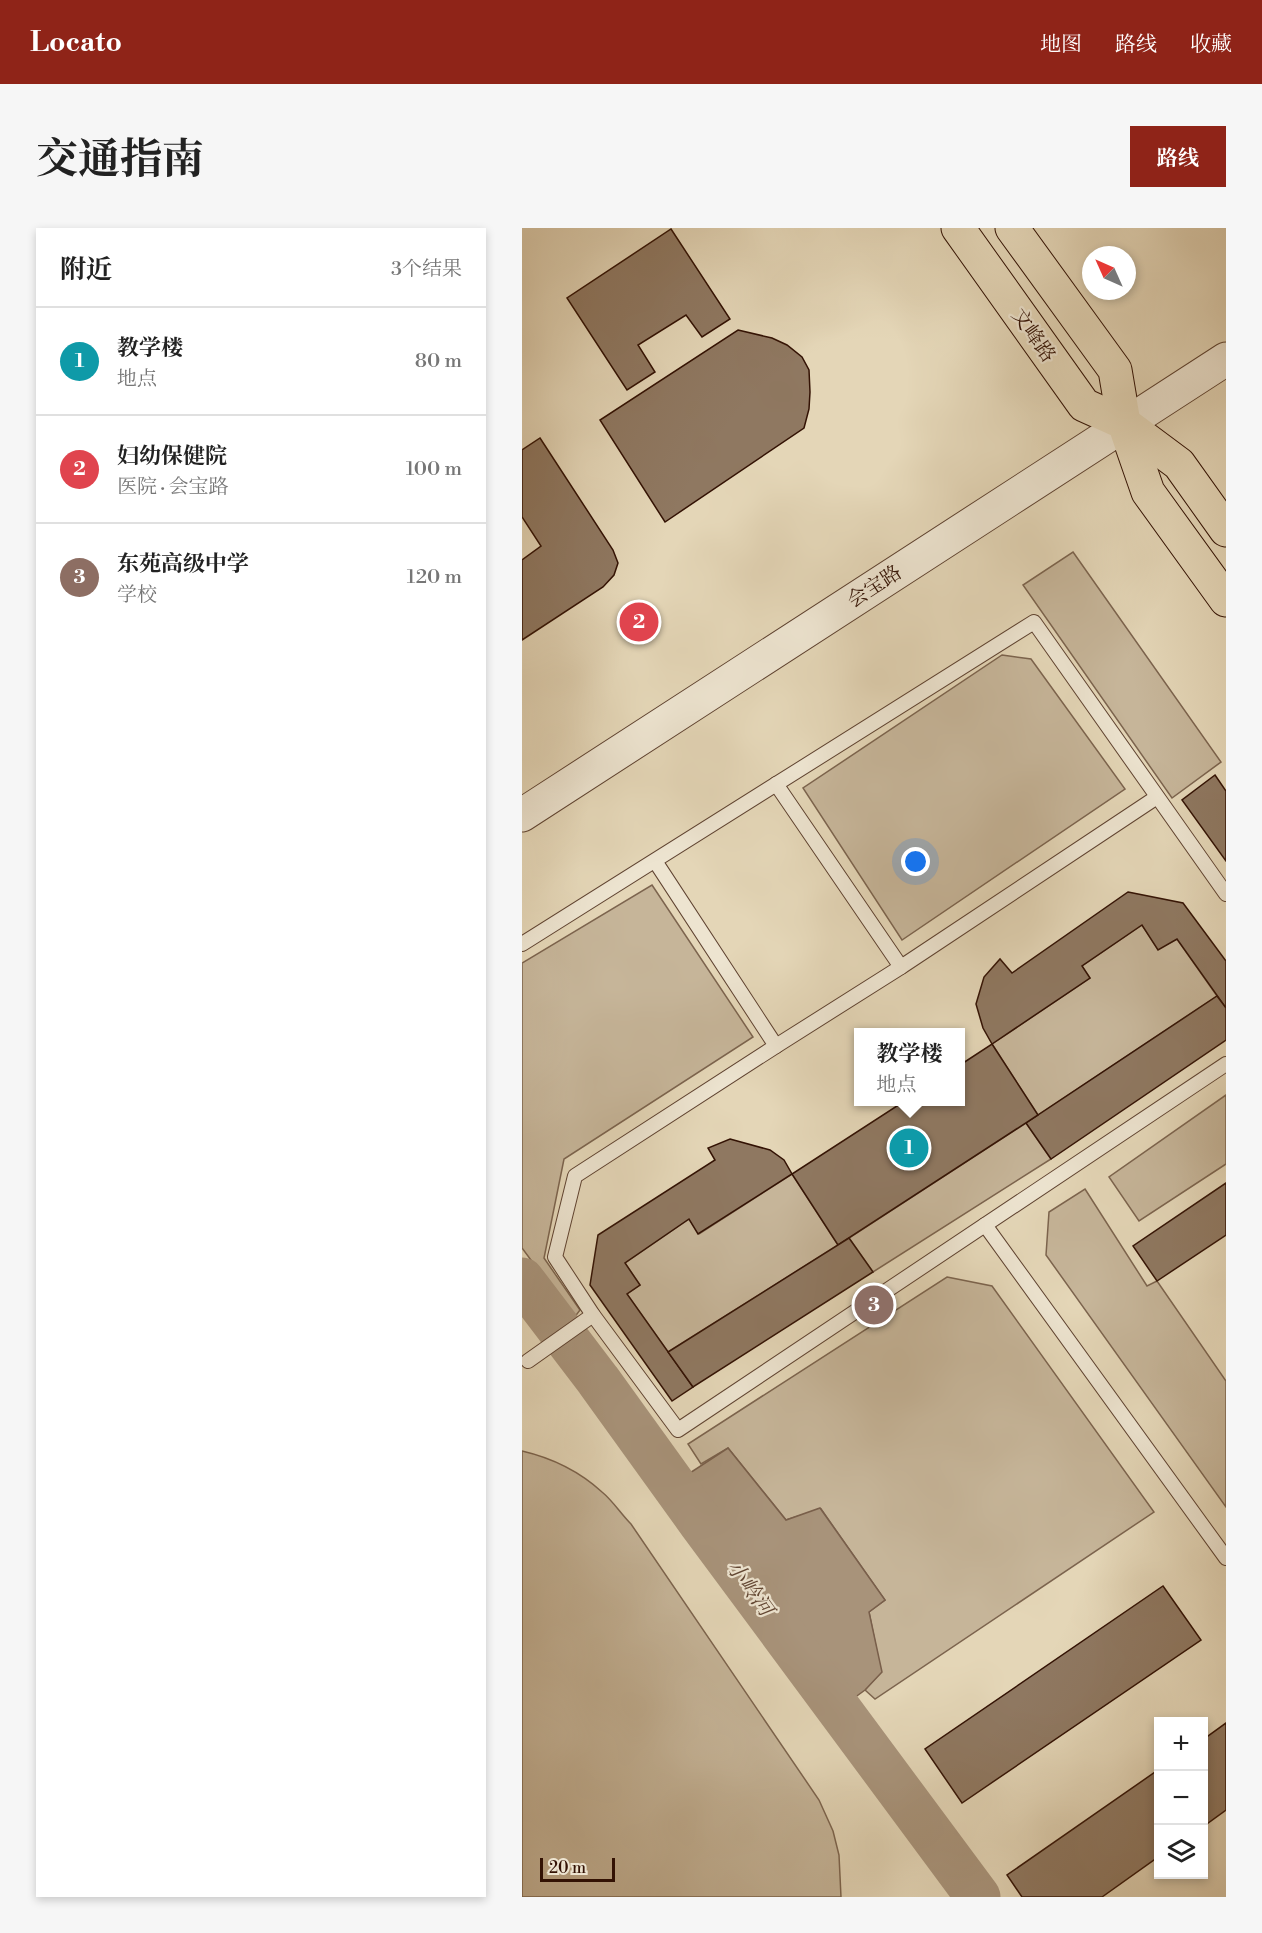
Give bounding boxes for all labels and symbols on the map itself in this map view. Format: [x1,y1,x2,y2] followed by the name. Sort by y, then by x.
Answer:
[1082,246,1136,300] north arrow
[1005,304,1060,368] street label: 文峰路
[843,560,907,614] street label: 会宝路
[620,600,658,644] pin: 2
[901,847,930,876] your location
[890,1126,928,1170] pin: 1
[854,1282,894,1328] pin: 3
[720,1555,781,1625] water label: 小岭河
[540,1855,615,1882] scale bar

